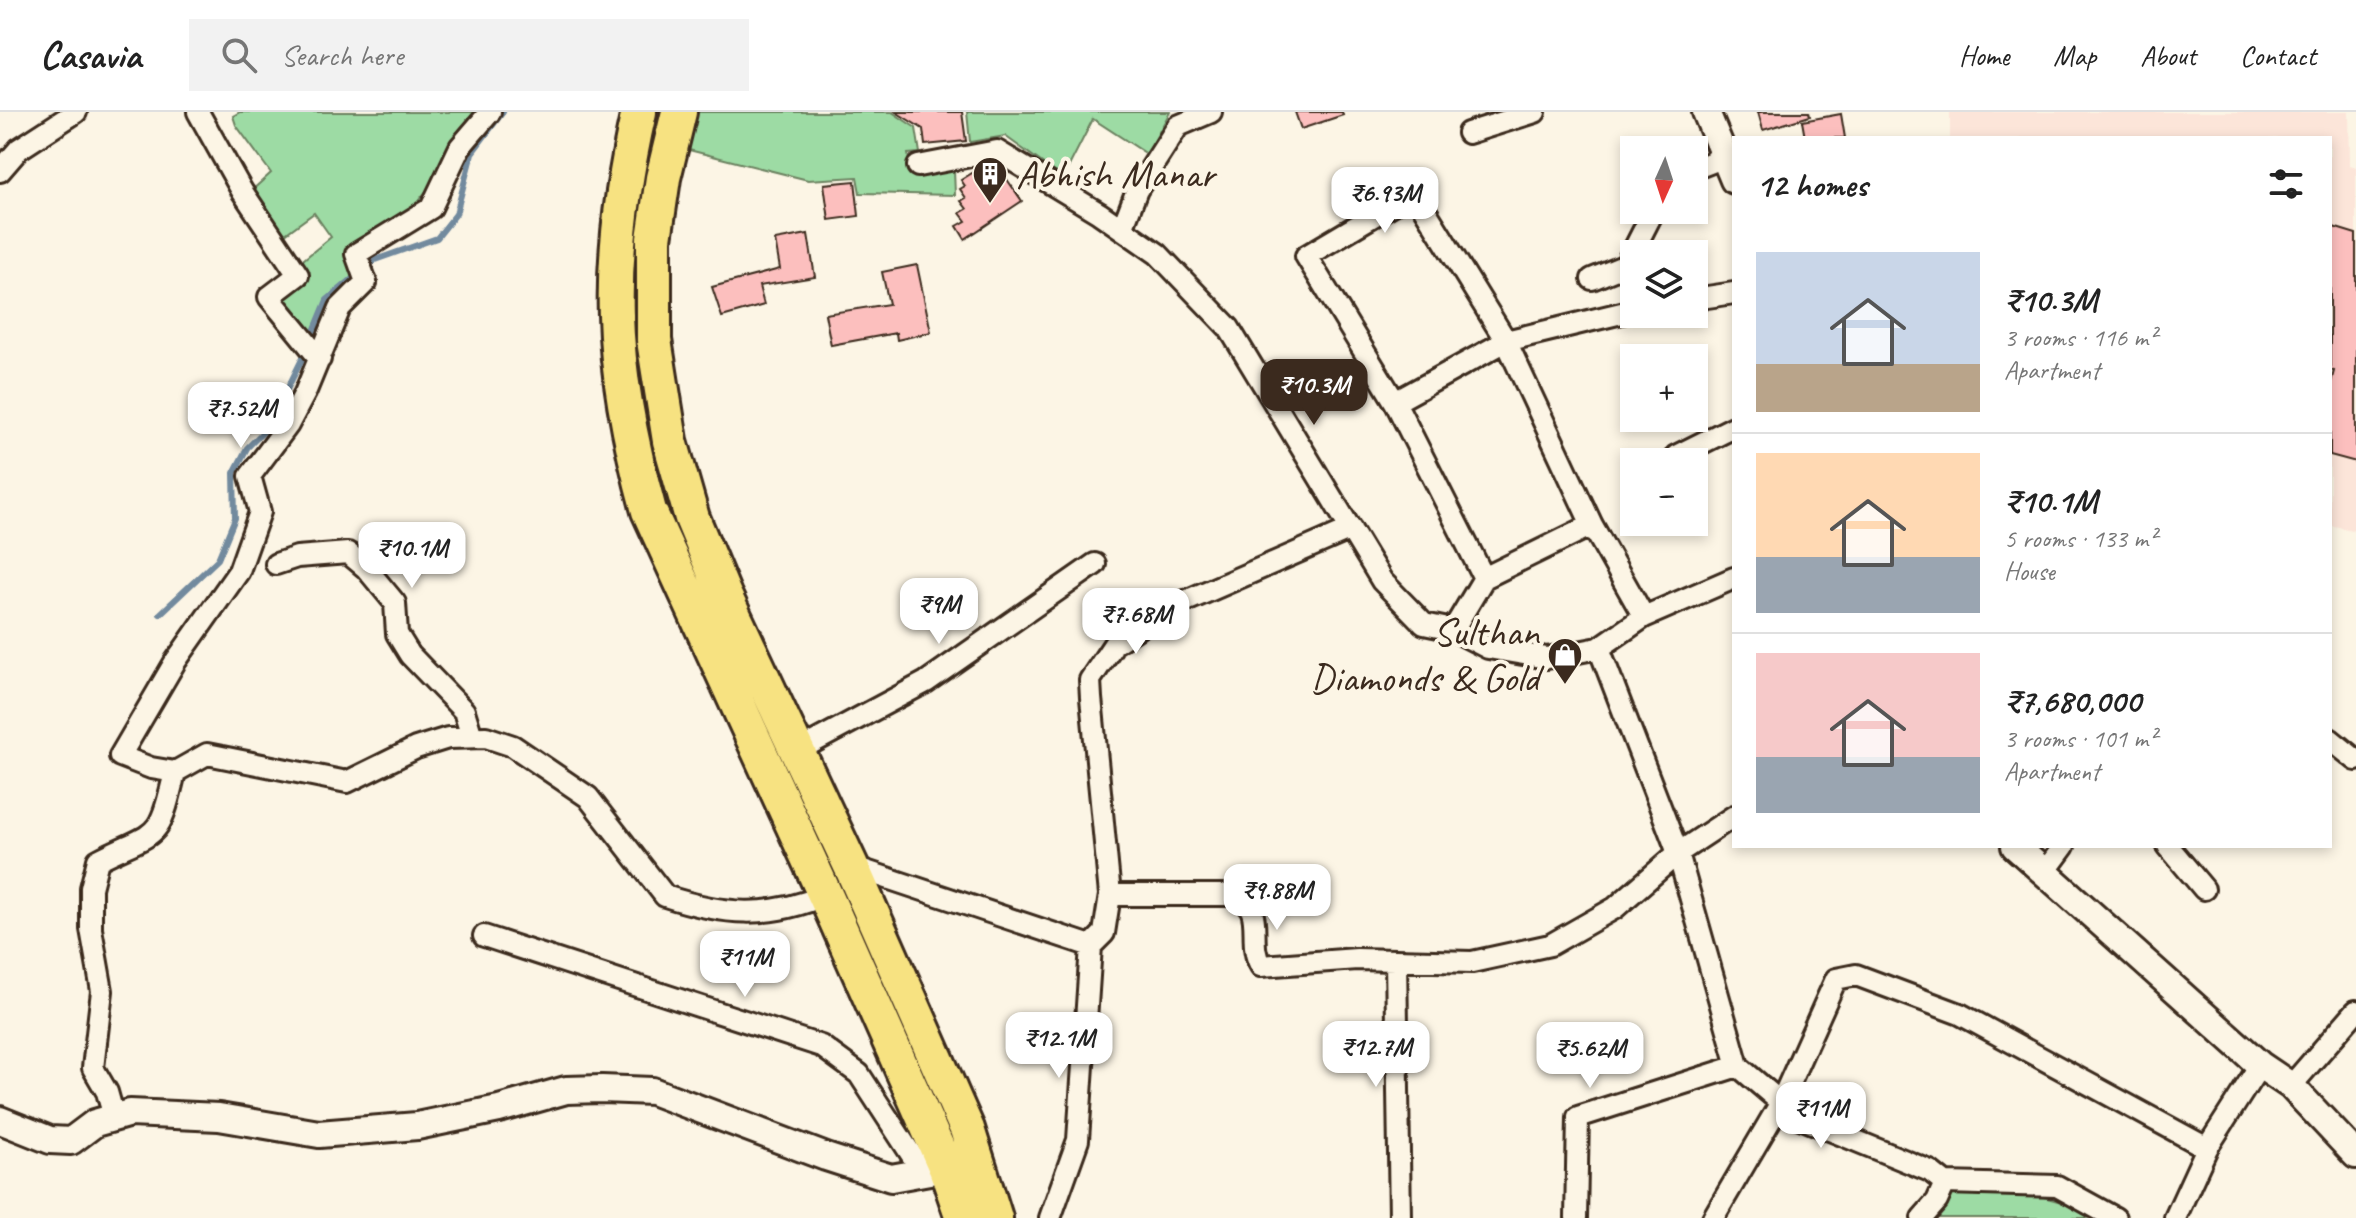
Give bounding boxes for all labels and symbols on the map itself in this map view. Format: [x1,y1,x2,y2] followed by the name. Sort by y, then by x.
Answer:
[1620,136,1708,224] north arrow
[1016,149,1218,199] place label: Abhish Manar
[971,155,1009,205] building icon: Abhish Manar
[1320,167,1450,235] pin: ₹6.93M
[1249,359,1379,427] pin: ₹10.3M
[176,382,306,450] pin: ₹7.52M
[347,522,477,590] pin: ₹10.1M
[900,578,978,646] pin: ₹9M
[1071,588,1201,656] pin: ₹7.68M
[1310,607,1545,703] place label: Sulthan Diamonds & Gold
[1546,636,1584,686] shop icon: Sulthan Diamonds & Gold
[1212,864,1342,932] pin: ₹9.88M
[698,931,792,999] pin: ₹11M
[994,1012,1124,1080] pin: ₹12.1M
[1311,1021,1441,1089] pin: ₹12.7M
[1525,1022,1655,1090] pin: ₹5.62M
[1774,1082,1868,1150] pin: ₹11M

